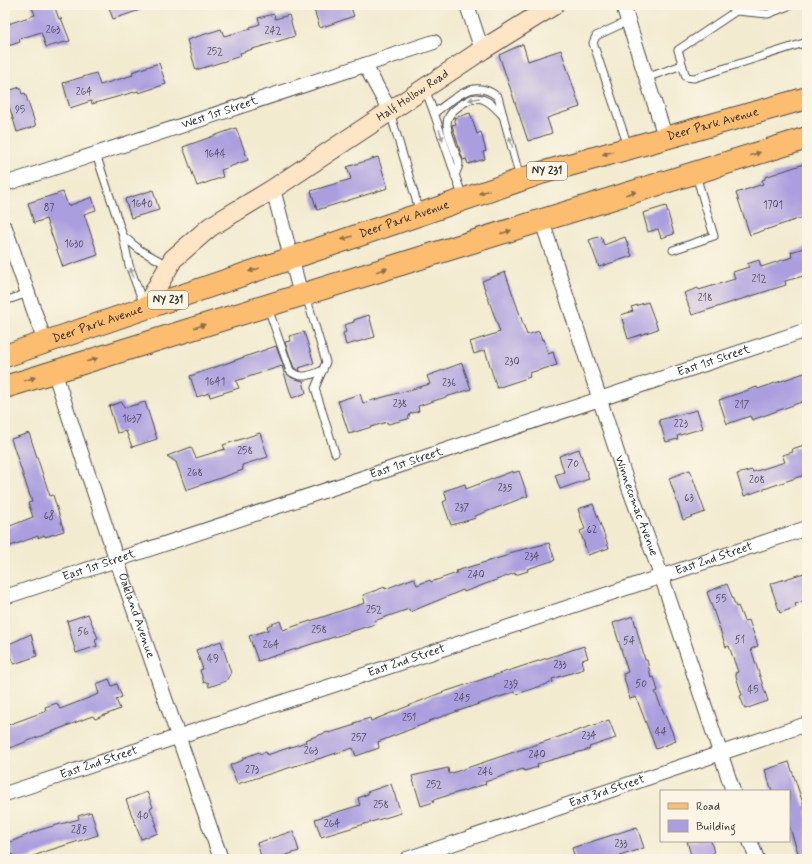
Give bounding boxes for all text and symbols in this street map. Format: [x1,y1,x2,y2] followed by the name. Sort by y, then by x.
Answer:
[46,24,60,37] house number: 263
[265,25,282,38] house number: 242
[207,46,223,59] house number: 252
[374,66,452,126] street label: Half Hollow Road
[76,86,92,99] house number: 264
[179,93,260,133] street label: West 1st Street
[467,97,480,103] one-way arrow
[15,104,25,117] house number: 95
[665,104,761,145] street label: Deer Park Avenue
[439,129,445,141] one-way arrow
[508,136,514,148] one-way arrow
[204,148,226,161] house number: 1644
[601,150,613,156] one-way arrow
[749,151,761,157] one-way arrow
[527,162,567,180] road number: NY 231
[477,189,489,195] one-way arrow
[625,190,637,196] one-way arrow
[357,197,452,242] street label: Deer Park Avenue
[131,198,153,211] house number: 1640
[763,199,783,212] house number: 1701
[44,202,54,215] house number: 87
[501,229,513,235] one-way arrow
[341,236,353,242] one-way arrow
[64,238,84,251] house number: 1630
[128,266,134,278] one-way arrow
[377,267,389,273] one-way arrow
[247,268,259,274] one-way arrow
[751,273,767,286] house number: 212
[148,291,188,309] road number: NY 231
[698,292,712,305] house number: 218
[51,302,145,347] street label: Deer Park Avenue
[194,323,206,329] one-way arrow
[675,341,752,381] street label: East 1st Street
[504,356,520,369] house number: 230
[86,357,98,363] one-way arrow
[24,376,36,382] one-way arrow
[205,376,225,389] house number: 1641
[442,377,456,390] house number: 236
[393,398,407,411] house number: 238
[735,399,750,412] house number: 217
[122,413,142,426] house number: 1637
[674,418,688,431] house number: 223
[368,444,445,483] street label: East 1st Street
[237,445,253,458] house number: 258
[611,454,661,558] street label: Winnecomac Avenue
[567,458,579,471] house number: 70
[187,467,203,480] house number: 268
[749,474,765,487] house number: 208
[498,482,513,495] house number: 235
[684,492,694,505] house number: 63
[455,502,470,515] house number: 237
[44,509,54,523] house number: 68
[587,524,597,537] house number: 62
[673,538,755,579] street label: East 2nd Street
[60,546,137,585] street label: East 1st Street
[524,551,540,564] house number: 234
[468,569,484,582] house number: 240
[114,571,158,661] street label: Oakland Avenue
[715,593,727,606] house number: 55
[366,604,382,617] house number: 252
[311,624,327,637] house number: 258
[77,626,89,639] house number: 56
[735,634,745,647] house number: 51
[623,635,635,648] house number: 54
[263,639,279,652] house number: 264
[366,640,448,681] street label: East 2nd Street
[207,653,219,666] house number: 49
[553,659,567,672] house number: 233
[635,678,647,691] house number: 50
[504,679,518,692] house number: 239
[747,684,759,697] house number: 45
[454,692,471,705] house number: 245
[402,712,416,725] house number: 251
[655,726,667,739] house number: 44
[581,730,597,743] house number: 234
[351,732,367,745] house number: 257
[58,742,140,783] street label: East 2nd Street
[304,745,318,758] house number: 263
[529,749,545,762] house number: 240
[245,764,259,777] house number: 273
[477,766,493,779] house number: 246
[567,771,647,812] street label: East 3rd Street
[426,779,442,792] house number: 252
[660,790,790,842] legend
[373,799,389,812] house number: 258
[696,799,720,815] text: Road
[137,810,149,823] house number: 40
[324,818,340,831] house number: 264
[696,819,736,836] text: Building
[71,823,87,837] house number: 285
[614,838,628,851] house number: 233

